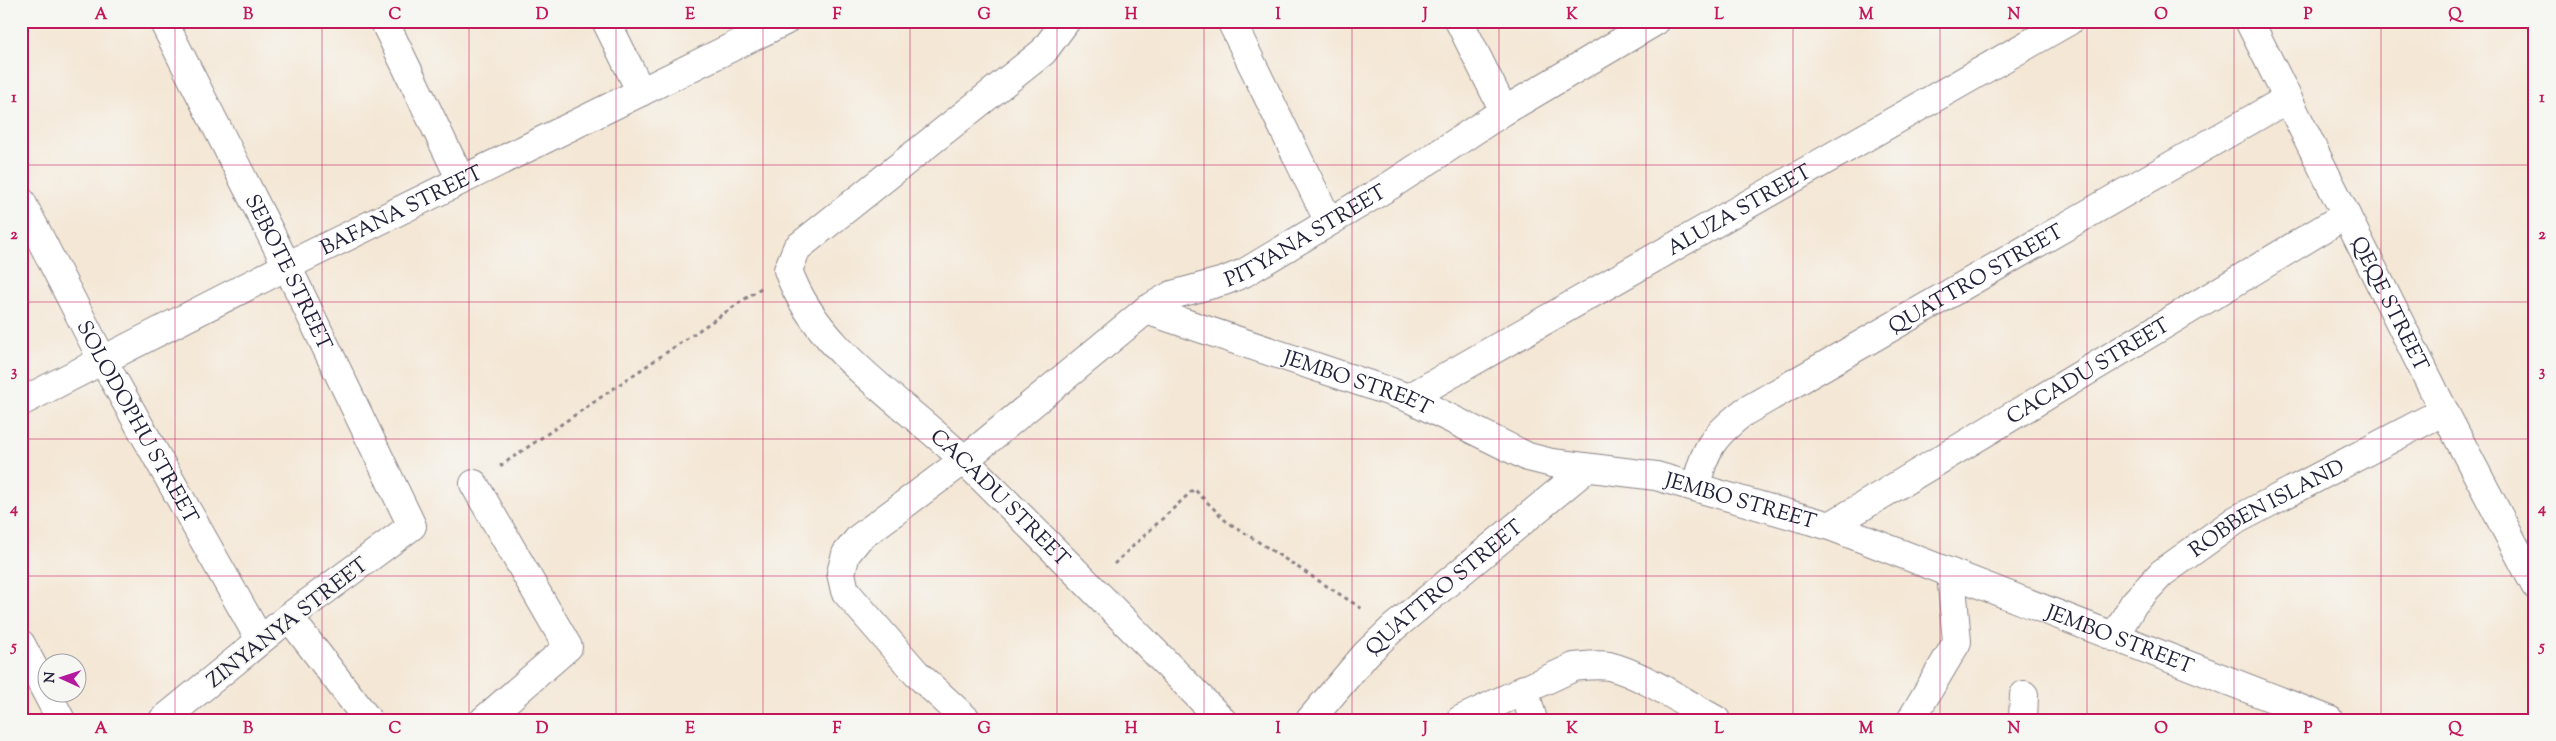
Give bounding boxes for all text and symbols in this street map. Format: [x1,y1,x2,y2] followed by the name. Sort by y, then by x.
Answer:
[95,4,108,27] text: A
[243,4,253,27] text: B
[389,4,402,27] text: C
[536,4,549,27] text: D
[685,4,695,27] text: E
[833,4,842,27] text: F
[977,4,991,27] text: G
[1125,4,1138,27] text: H
[1275,4,1281,27] text: I
[1421,4,1428,27] text: J
[1566,4,1578,27] text: K
[1714,4,1724,27] text: L
[1859,4,1874,27] text: M
[2008,4,2021,27] text: N
[2154,4,2168,27] text: O
[2303,4,2313,27] text: P
[2448,4,2464,27] text: Q
[11,87,17,110] text: 1
[2539,87,2545,110] text: 1
[1662,158,1818,264] street label: ALUZA STREET
[316,159,489,264] street label: BAFANA STREET
[1220,178,1393,296] street label: PITYANA STREET
[236,190,339,356] street label: SEBOTE STREET
[1883,218,2070,343] street label: QUATTRO STREET
[10,224,18,247] text: 2
[2538,224,2546,247] text: 2
[2342,232,2435,377] street label: QEQE STREET
[2001,311,2176,433] street label: CACADU STREET
[68,316,205,530] street label: SOLODOPHU STREET
[1278,344,1437,424] street label: JEMBO STREET
[11,361,18,384] text: 3
[2539,361,2546,384] text: 3
[923,423,1076,575] street label: CACADU STREET
[2184,453,2350,566] street label: ROBBEN ISLAND
[1660,466,1820,538] street label: JEMBO STREET
[9,498,18,521] text: 4
[2537,498,2546,521] text: 4
[1360,514,1530,664] street label: QUATTRO STREET
[201,551,375,696] street label: ZINYANYA STREET
[2040,598,2198,683] street label: JEMBO STREET
[9,636,17,659] text: 5
[2537,636,2545,659] text: 5
[38,654,88,704] north arrow
[41,671,61,684] text: N
[95,718,108,741] text: A
[243,718,253,741] text: B
[389,718,402,741] text: C
[536,718,549,741] text: D
[685,718,695,741] text: E
[833,718,842,741] text: F
[977,718,991,741] text: G
[1125,718,1138,741] text: H
[1275,718,1281,741] text: I
[1421,718,1428,741] text: J
[1566,718,1578,741] text: K
[1714,718,1724,741] text: L
[1859,718,1874,741] text: M
[2008,718,2021,741] text: N
[2154,718,2168,741] text: O
[2303,718,2313,741] text: P
[2448,718,2464,741] text: Q

